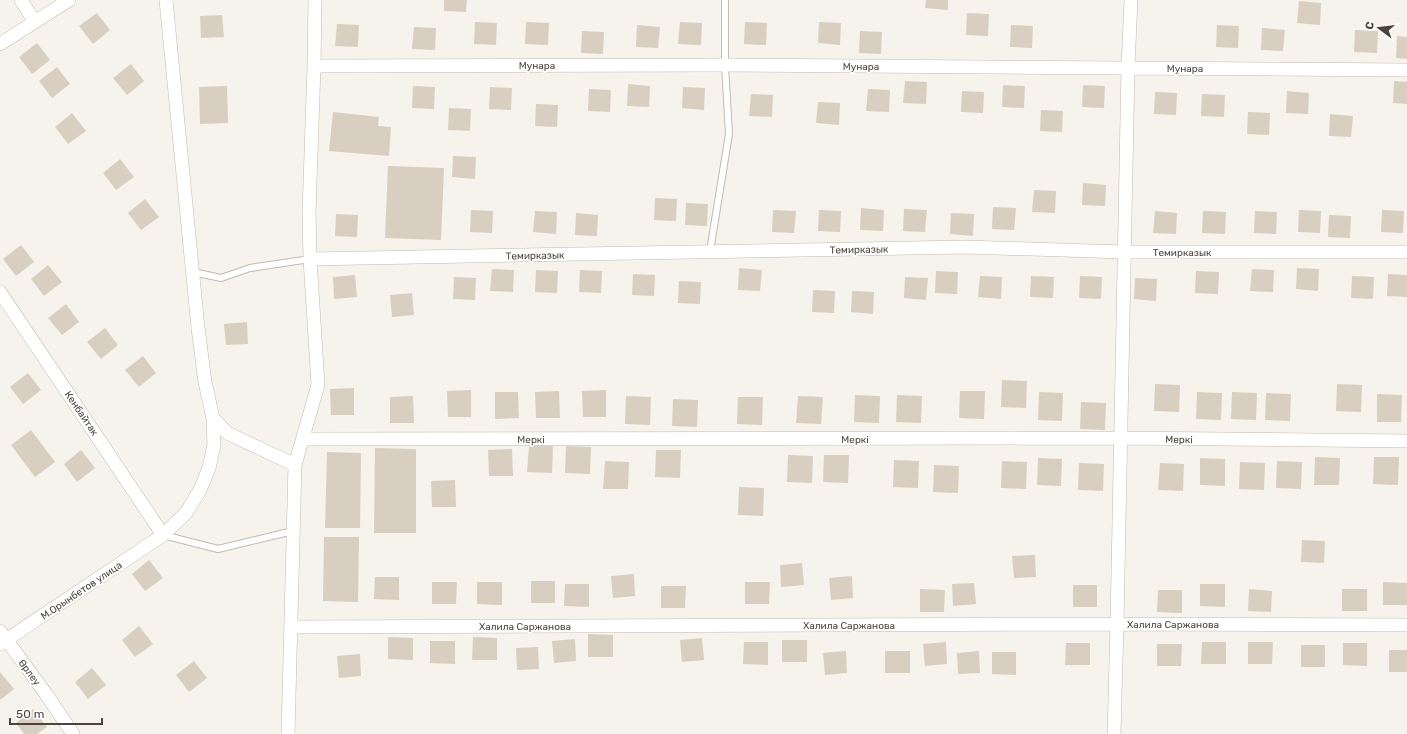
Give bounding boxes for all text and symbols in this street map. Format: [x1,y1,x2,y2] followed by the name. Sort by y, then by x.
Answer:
[1359,8,1399,48] north arrow
[1363,20,1377,31] text: С
[519,60,555,72] street label: Мунара
[843,61,879,73] street label: Мунара
[1167,63,1203,75] street label: Мунара
[830,243,889,257] street label: Темирказык
[1153,247,1212,259] street label: Темирказык
[506,249,565,263] street label: Темирказык
[62,389,101,439] street label: Кенбайтак
[517,434,545,446] street label: Меркі
[841,434,869,446] street label: Меркі
[1165,434,1193,446] street label: Меркі
[39,559,124,622] street label: М.Орынбетов улица
[1127,619,1219,631] street label: Халила Саржанова
[803,620,895,632] street label: Халила Саржанова
[479,621,571,633] street label: Халила Саржанова
[16,657,43,688] street label: Өрлеу
[10,700,102,726] scale bar
[16,707,44,721] text: 50 m

